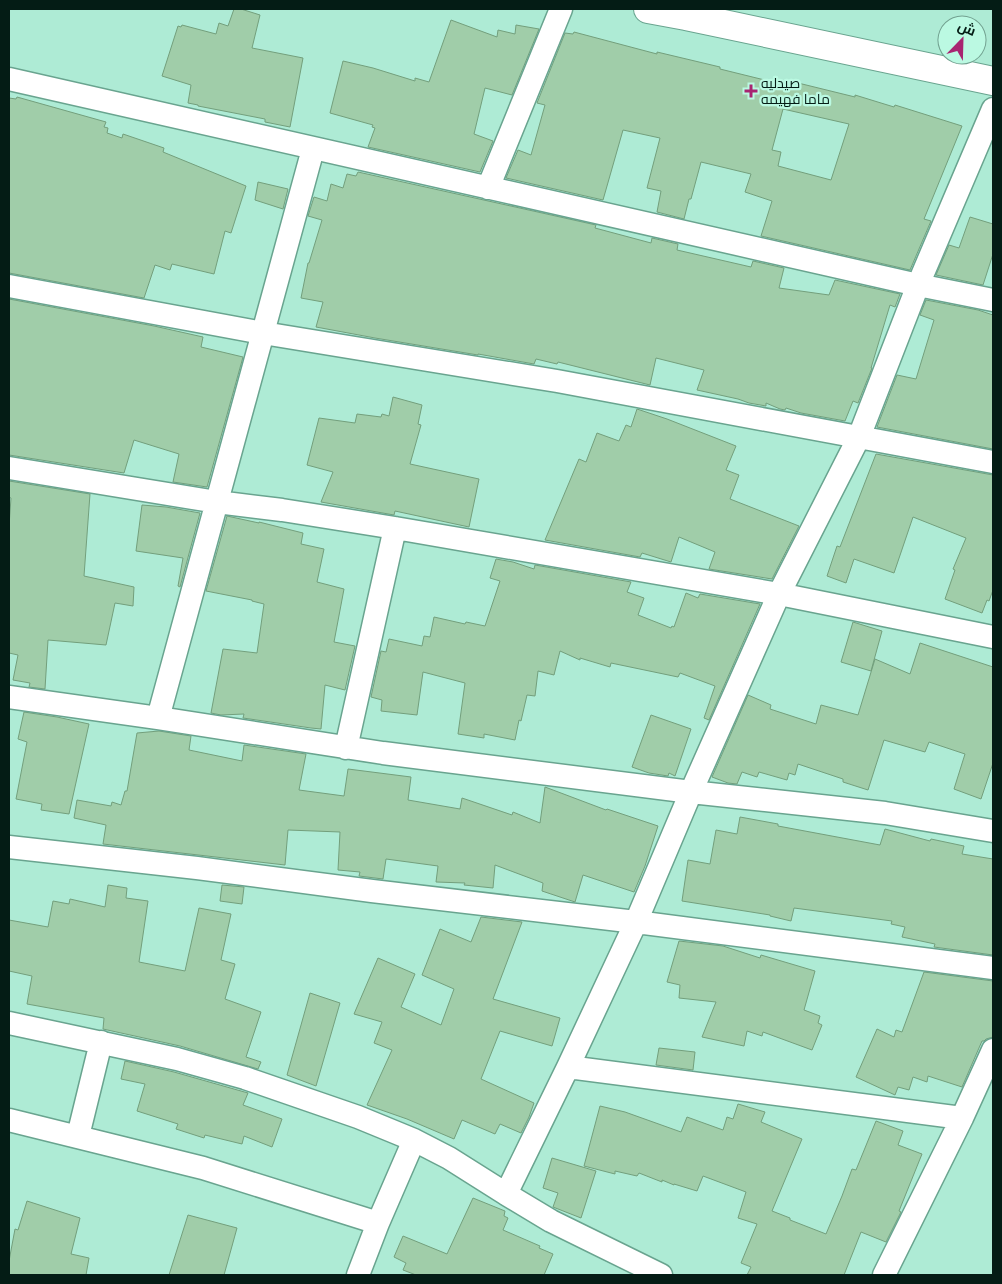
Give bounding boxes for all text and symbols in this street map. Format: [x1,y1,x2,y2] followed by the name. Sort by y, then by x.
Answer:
[937,15,987,65] north arrow
[955,16,979,40] text: ش
[761,74,830,108] place label: صيدليه ماما فهيمه
[745,85,757,97] marker: صيدليه ماما فهيمه

